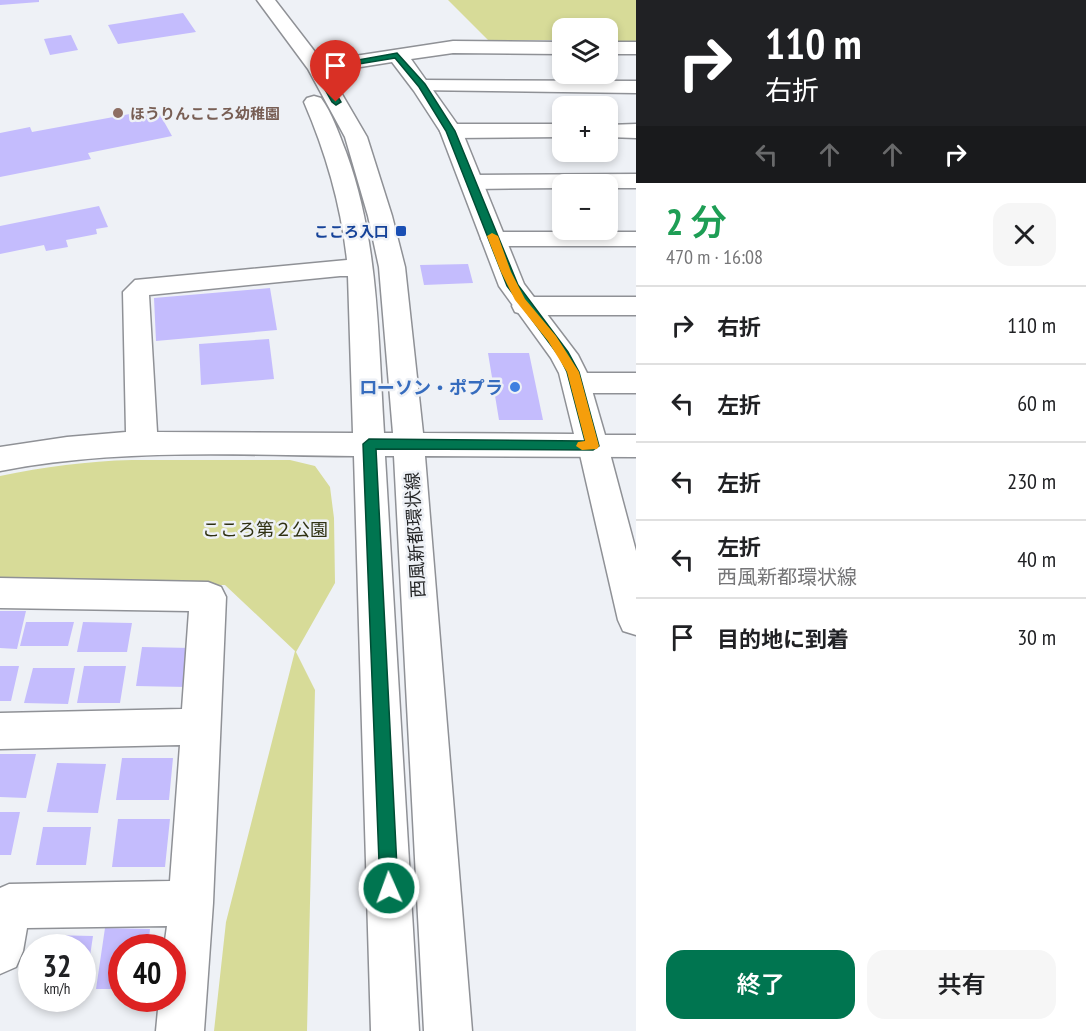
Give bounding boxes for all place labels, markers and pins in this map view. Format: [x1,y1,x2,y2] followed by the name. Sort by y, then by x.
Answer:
[310,40,361,102] pin
[130,104,280,123] place label: ほうりんこころ幼稚園
[111,106,125,120] marker: ほうりんこころ幼稚園
[314,222,389,241] place label: こころ入口
[394,224,408,238] marker: こころ入口
[359,376,503,399] place label: ローソン・ポプラ
[508,380,522,394] marker: ローソン・ポプラ

